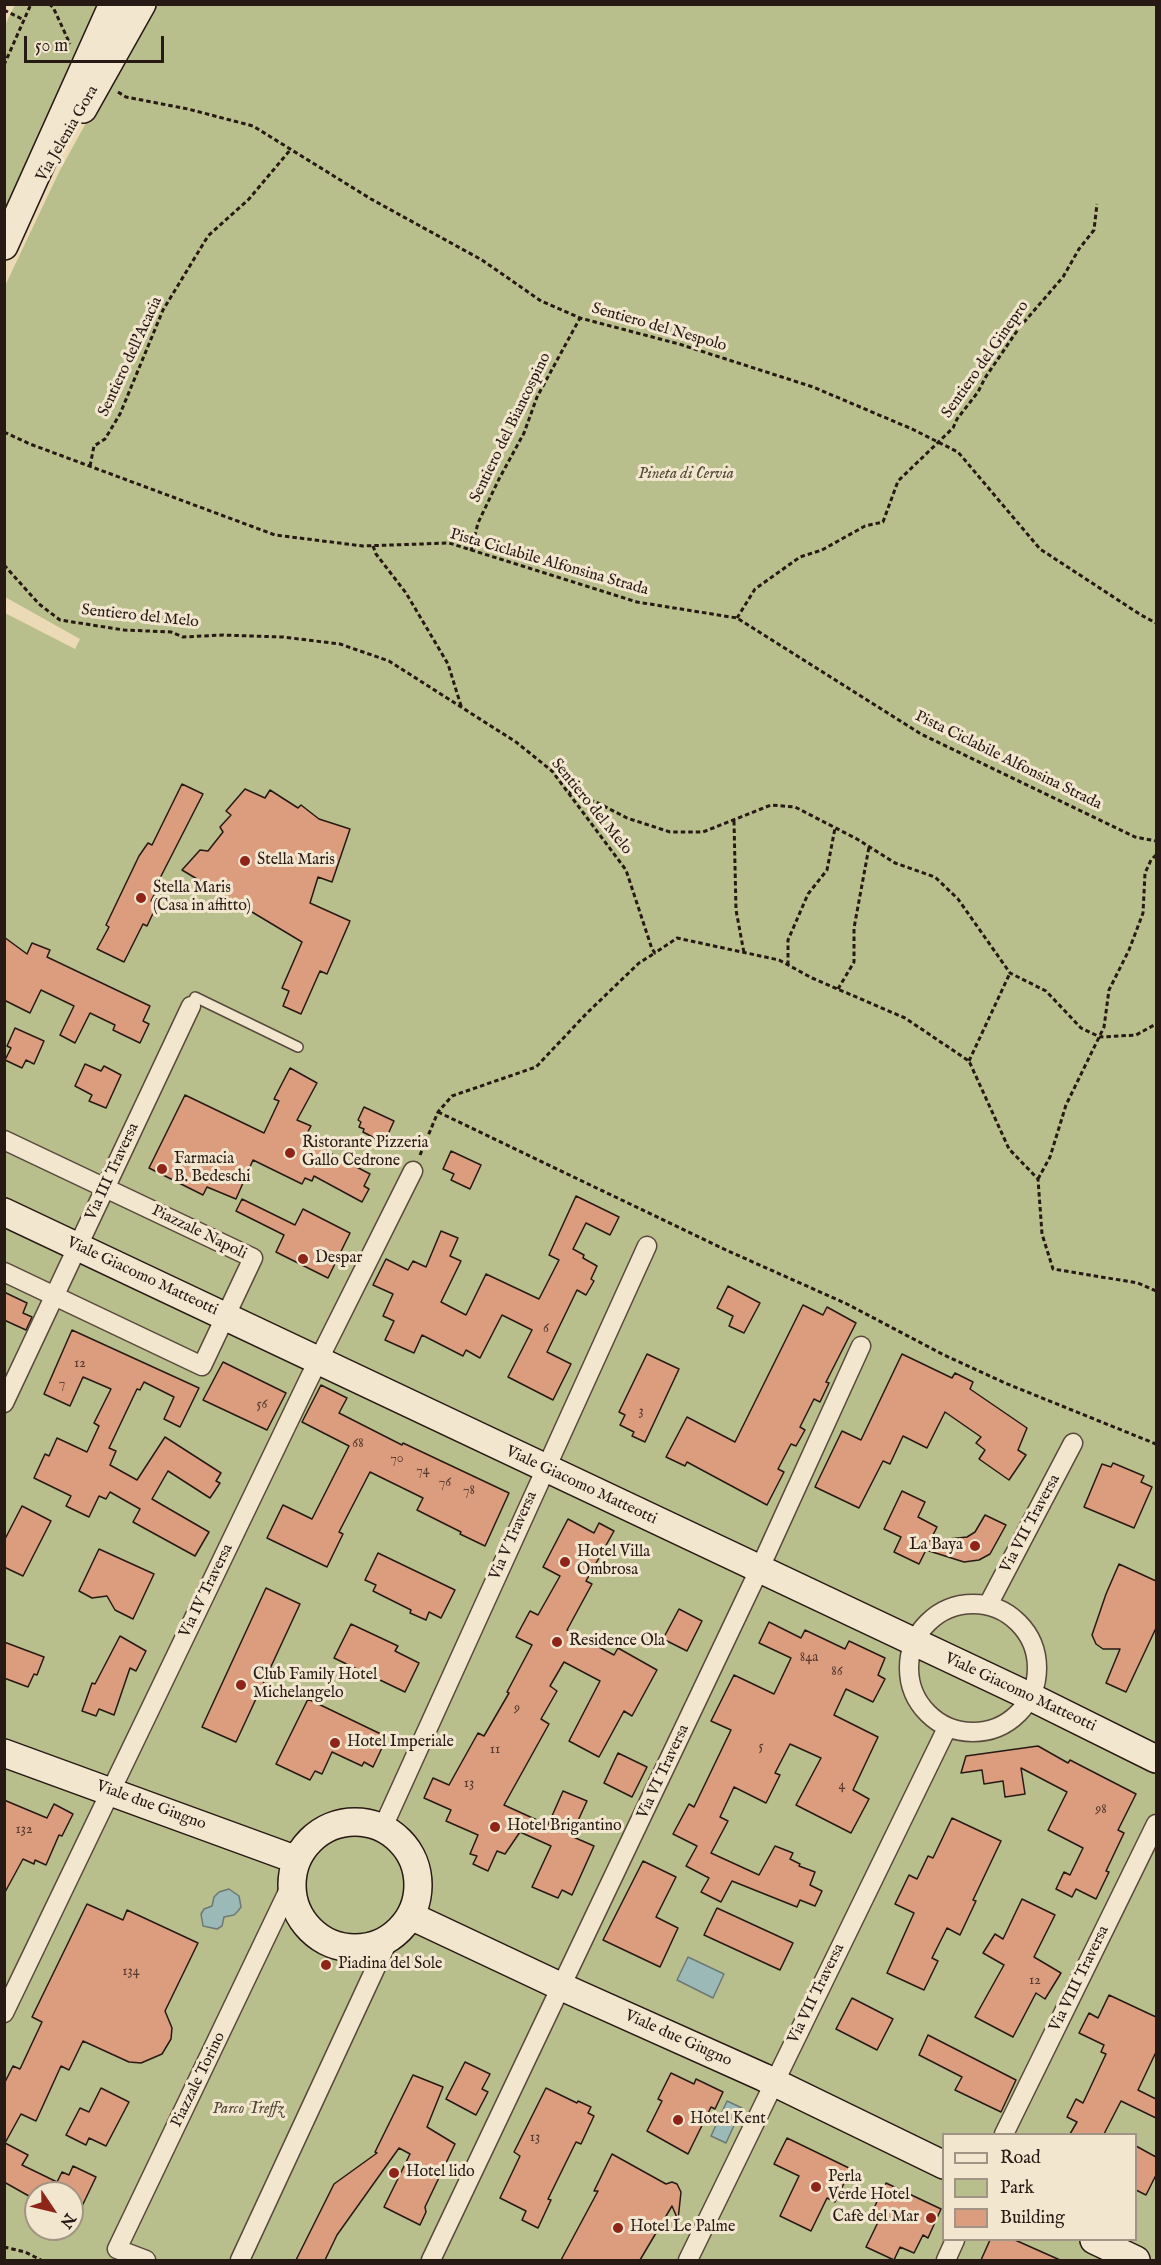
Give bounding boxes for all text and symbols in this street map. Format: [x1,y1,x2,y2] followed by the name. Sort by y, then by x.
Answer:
[27,24,166,62] scale bar
[35,35,68,58] text: 50 m
[33,83,103,185] street label: Via Jelenia Gora
[95,294,167,420] street label: Sentiero dell'Acacia
[938,298,1034,422] street label: Sentiero del Ginepro
[589,300,729,356] street label: Sentiero del Nespolo
[466,350,556,506] street label: Sentiero del Biancospino
[638,465,734,485] park label: Pineta di Cervia
[448,525,650,601] street label: Pista Ciclabile Alfonsina Strada
[80,601,200,633] street label: Sentiero del Melo
[911,707,1105,815] street label: Pista Ciclabile Alfonsina Strada
[546,755,636,859] street label: Sentiero del Melo
[257,851,335,871] place label: Stella Maris
[238,854,252,868] marker: Stella Maris
[153,879,251,917] place label: Stella Maris (Casa in affitto)
[134,891,148,905] marker: Stella Maris (Casa in affitto)
[82,1120,144,1224] street label: Via III Traversa
[302,1134,428,1172] place label: Ristorante Pizzeria Gallo Cedrone
[283,1146,297,1160] marker: Ristorante Pizzeria Gallo Cedrone
[174,1150,251,1188] place label: Farmacia B. Bedeschi
[155,1162,169,1176] marker: Farmacia B. Bedeschi
[148,1202,250,1264] street label: Piazzale Napoli
[63,1233,221,1321] street label: Viale Giacomo Matteotti
[315,1249,362,1269] place label: Despar
[296,1252,310,1266] marker: Despar
[543,1321,549,1337] house number: 6
[74,1356,86,1372] house number: 12
[59,1376,65,1392] house number: 7
[257,1397,267,1413] house number: 56
[638,1404,644,1420] house number: 3
[352,1436,364,1452] house number: 68
[502,1442,660,1530] street label: Viale Giacomo Matteotti
[390,1451,404,1467] house number: 70
[416,1463,430,1479] house number: 74
[997,1472,1065,1576] street label: Via VII Traversa
[439,1475,451,1491] house number: 76
[463,1483,475,1499] house number: 78
[486,1489,542,1583] street label: Via V Traversa
[909,1536,963,1556] place label: La Baya
[968,1539,982,1553] marker: La Baya
[176,1541,238,1641] street label: Via IV Traversa
[577,1543,650,1581] place label: Hotel Villa Ombrosa
[558,1555,572,1569] marker: Hotel Villa Ombrosa
[569,1632,665,1652] place label: Residence Ola
[550,1635,564,1649] marker: Residence Ola
[941,1649,1099,1737] street label: Viale Giacomo Matteotti
[800,1650,818,1666] house number: 84a
[831,1664,843,1680] house number: 86
[253,1666,377,1704] place label: Club Family Hotel Michelangelo
[234,1678,248,1692] marker: Club Family Hotel Michelangelo
[514,1701,520,1717] house number: 9
[634,1722,694,1822] street label: Via VI Traversa
[347,1733,454,1753] place label: Hotel Imperiale
[328,1736,342,1750] marker: Hotel Imperiale
[758,1739,764,1755] house number: 5
[490,1742,500,1758] house number: 11
[464,1776,474,1792] house number: 13
[93,1777,209,1835] street label: Viale due Giugno
[839,1778,845,1794] house number: 4
[1095,1802,1107,1818] house number: 98
[507,1817,622,1837] place label: Hotel Brigantino
[488,1820,502,1834] marker: Hotel Brigantino
[15,1822,33,1838] house number: 132
[1046,1923,1114,2035] street label: Via VIII Traversa
[785,1941,849,2047] street label: Via VII Traversa
[338,1955,442,1975] place label: Piadina del Sole
[319,1958,333,1972] marker: Piadina del Sole
[122,1964,140,1980] house number: 134
[1029,1973,1041,1989] house number: 12
[621,2007,735,2071] street label: Viale due Giugno
[168,2029,230,2131] street label: Piazzale Torino
[212,2100,284,2120] park label: Parco Treffz
[690,2110,766,2130] place label: Hotel Kent
[671,2113,685,2127] marker: Hotel Kent
[530,2130,540,2146] house number: 13
[942,2133,1137,2241] legend
[1000,2147,1041,2170] text: Road
[406,2163,475,2183] place label: Hotel lido
[387,2166,401,2180] marker: Hotel lido
[828,2168,910,2206] place label: Perla Verde Hotel
[1000,2177,1034,2200] text: Park
[809,2180,823,2194] marker: Perla Verde Hotel
[24,2181,84,2241] north arrow
[1000,2207,1065,2230] text: Building
[832,2208,919,2228] place label: Cafè del Mar
[55,2209,79,2232] text: N
[924,2211,938,2225] marker: Cafè del Mar
[630,2218,735,2238] place label: Hotel Le Palme
[611,2221,625,2235] marker: Hotel Le Palme

